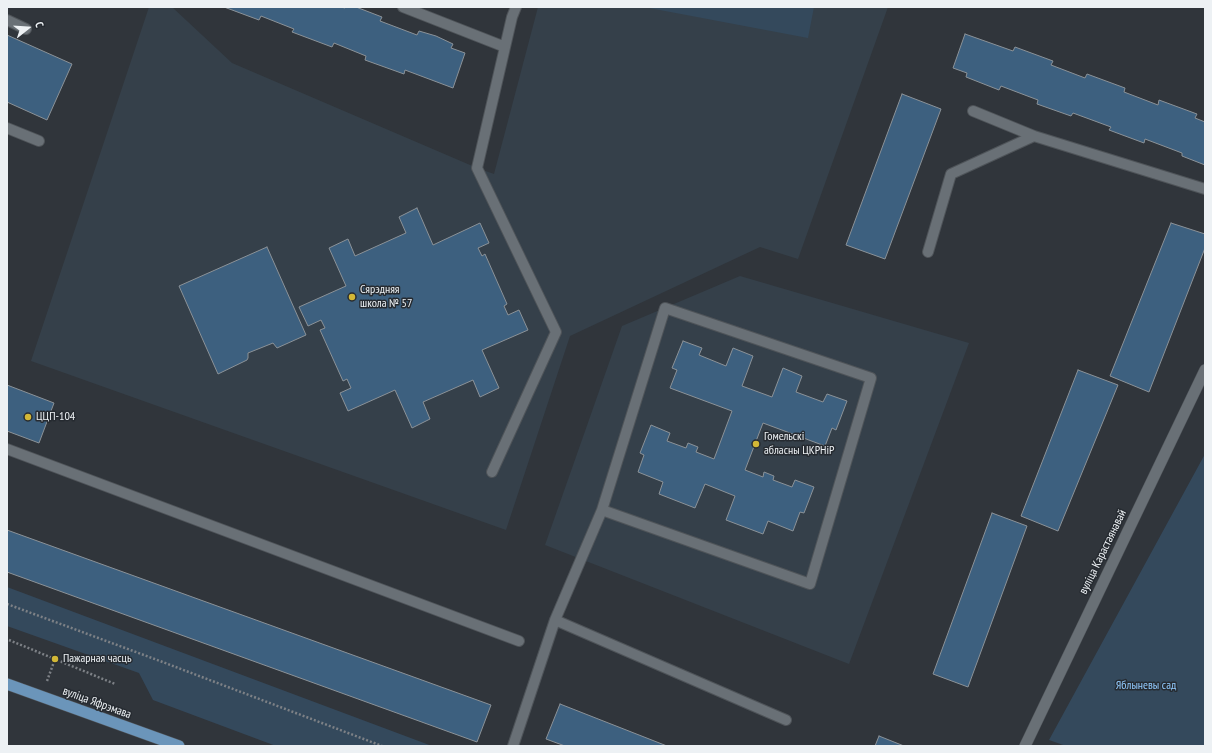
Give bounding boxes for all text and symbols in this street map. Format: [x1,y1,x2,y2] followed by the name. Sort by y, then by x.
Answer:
[8,8,48,48] north arrow
[32,20,47,29] text: С
[360,283,412,311] place label: Сярэдняя школа № 57
[347,292,357,302] marker: Сярэдняя школа № 57
[36,410,75,424] place label: ЦЦП-104
[23,412,33,422] marker: ЦЦП-104
[764,430,835,458] place label: Гомельскі абласны ЦКРНіР
[751,439,761,449] marker: Гомельскі абласны ЦКРНіР
[1076,507,1130,597] street label: вуліца Карастаянавай
[63,652,131,666] place label: Пажарная часць
[50,654,60,664] marker: Пажарная часць
[1116,679,1176,693] park label: Яблыневы сад
[61,684,133,722] street label: вуліца Яфрэмава

